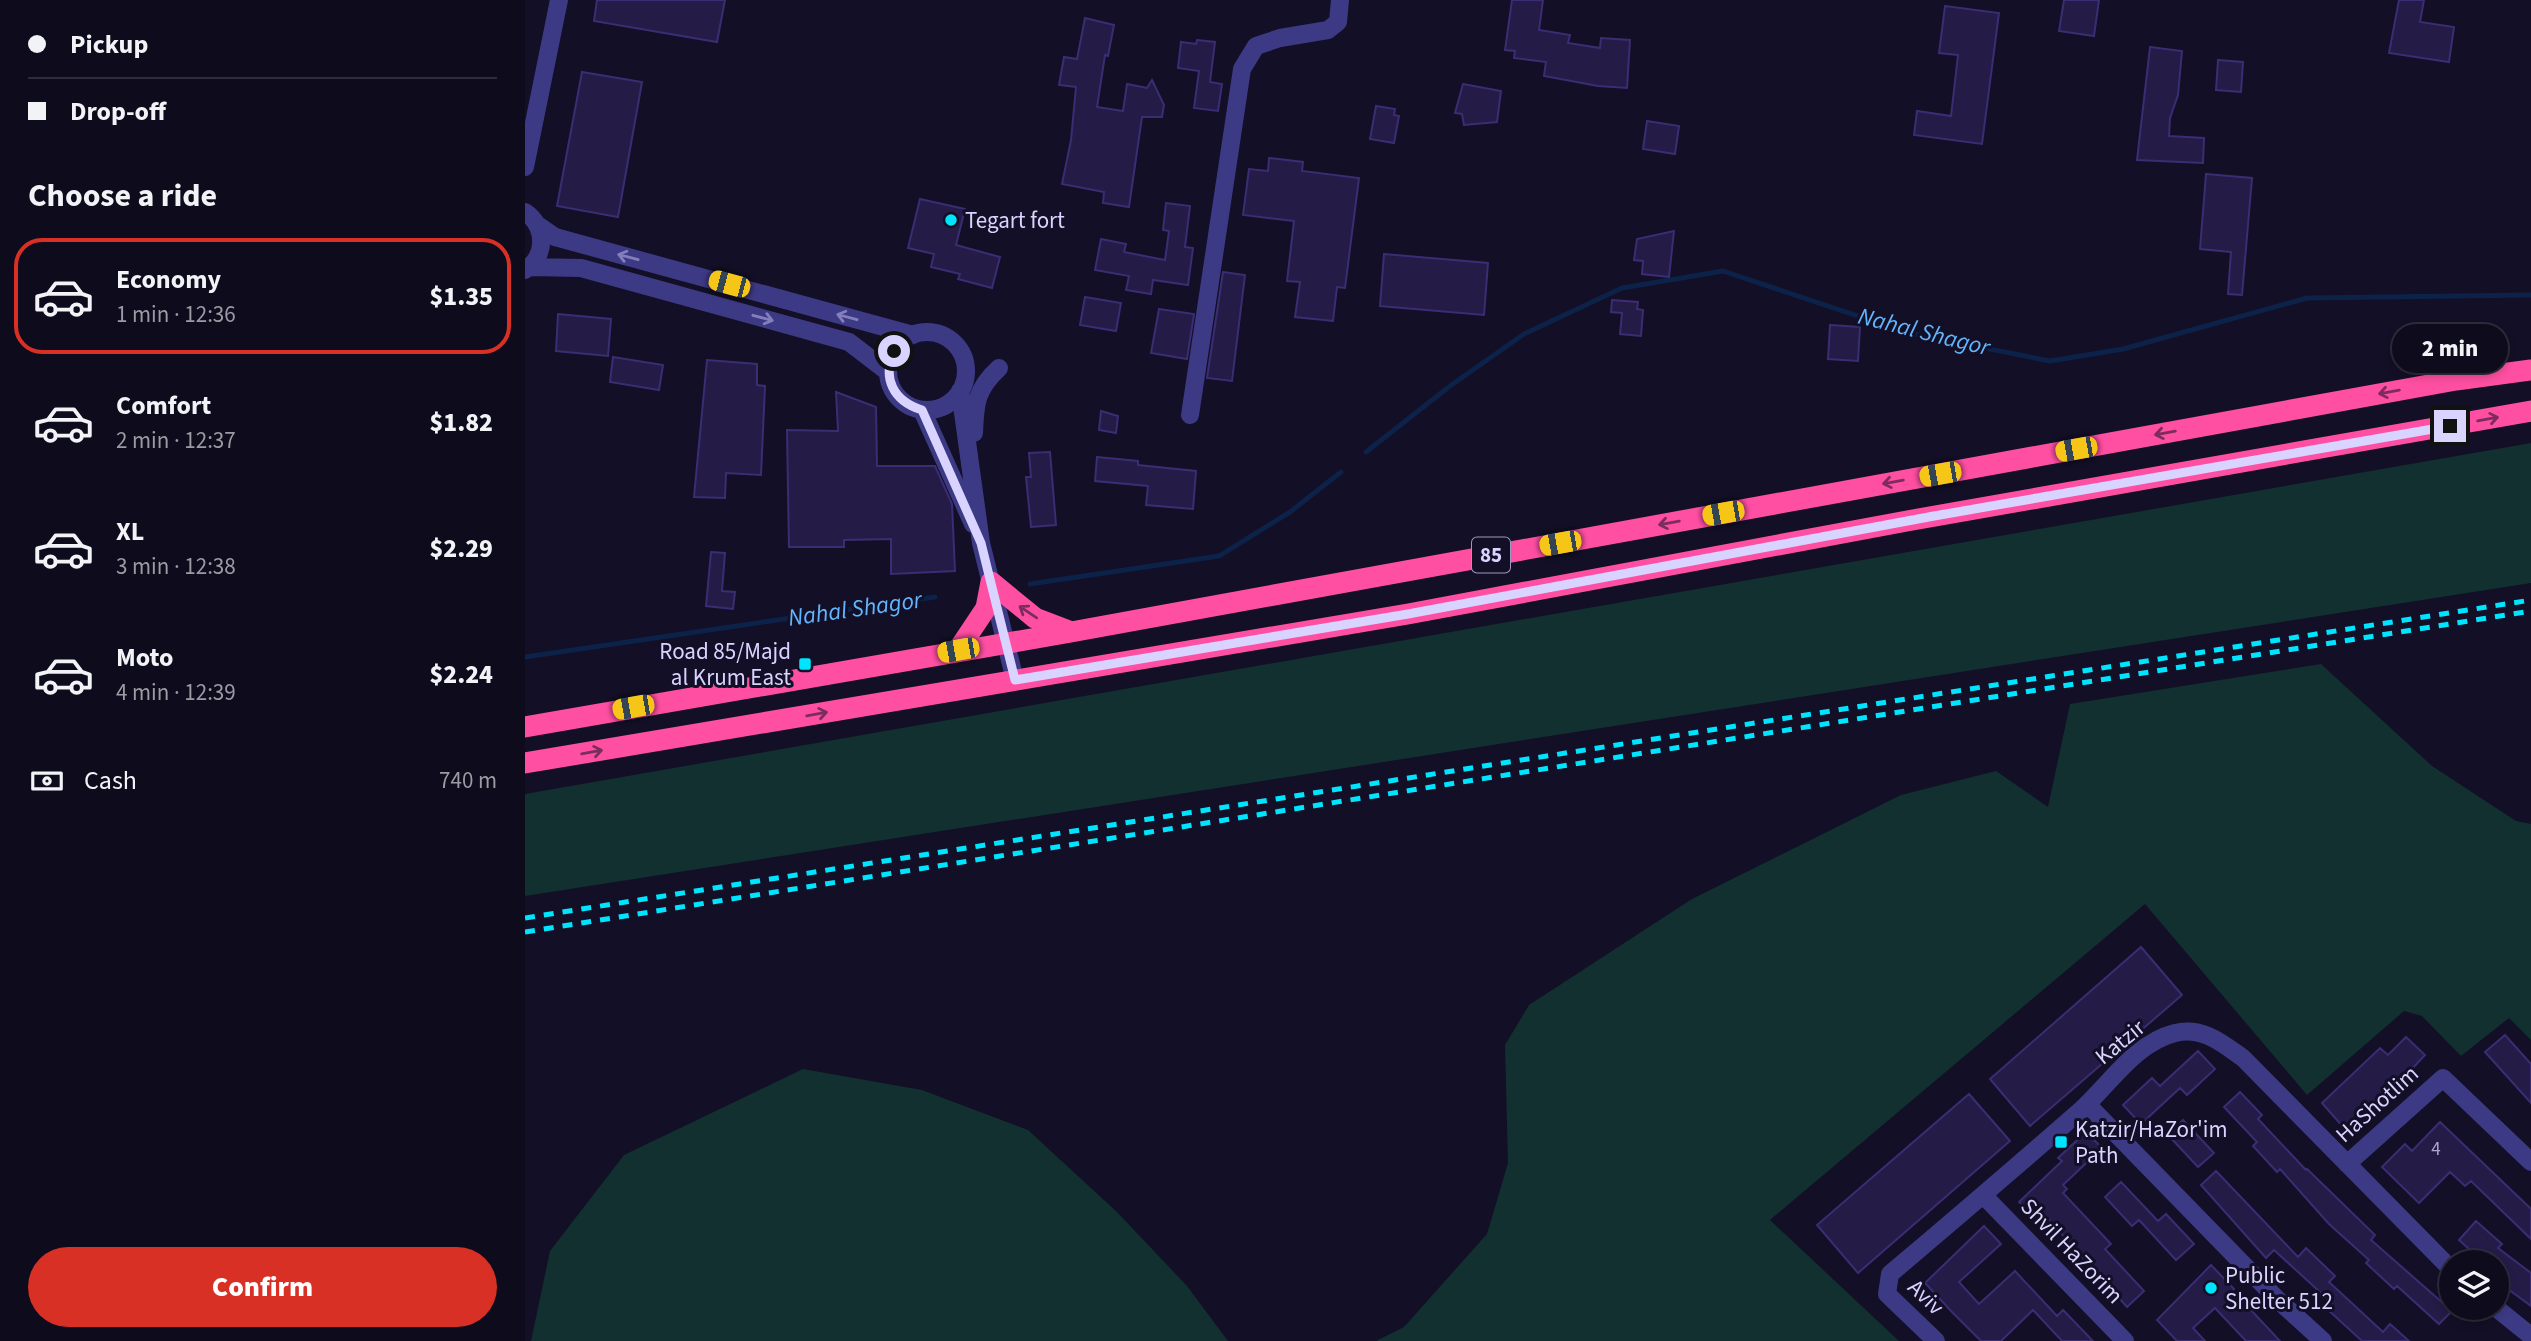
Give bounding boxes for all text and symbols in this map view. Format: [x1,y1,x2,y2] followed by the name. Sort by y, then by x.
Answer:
[70,26,148,63] text: Pickup
[70,93,166,130] text: Drop-off
[28,173,217,219] text: Choose a ride
[965,204,1065,237] place label: Tegart fort
[943,212,959,228] marker: Tegart fort
[617,250,640,263] one-way arrow
[116,261,221,298] text: Economy
[32,265,95,328] icon: car
[706,268,753,300] car
[429,278,493,315] text: $1.35
[116,298,236,331] text: 1 min · 12:36
[1854,299,1995,366] water label: Nahal Shagor
[837,309,859,322] one-way arrow
[752,312,774,325] one-way arrow
[2392,324,2508,374] callout: 2 min
[2422,332,2478,365] text: 2 min
[878,335,910,367] route start
[2378,386,2401,399] one-way arrow
[116,387,211,424] text: Comfort
[32,391,95,454] icon: car
[429,404,493,441] text: $1.82
[2434,410,2466,442] route end
[2476,412,2499,425] one-way arrow
[116,424,236,457] text: 2 min · 12:37
[2154,426,2177,440] one-way arrow
[2054,435,2099,463] car
[1918,460,1963,488] car
[1882,476,1905,489] one-way arrow
[1701,499,1746,527] car
[116,513,144,550] text: XL
[32,517,95,580] icon: car
[1658,517,1681,530] one-way arrow
[1538,529,1583,557] car
[429,530,493,567] text: $2.29
[1472,538,1510,572] road number: 85
[116,550,236,583] text: 3 min · 12:38
[786,582,926,636] water label: Nahal Shagor
[1019,605,1038,619] one-way arrow
[659,635,791,694] place label: Road 85/Majd al Krum East
[936,636,981,664] car
[116,639,173,676] text: Moto
[32,643,95,706] icon: car
[429,656,493,693] text: $2.24
[797,656,813,672] marker: Road 85/Majd al Krum East
[116,676,236,709] text: 4 min · 12:39
[611,693,656,721] car
[805,707,828,720] one-way arrow
[580,745,603,758] one-way arrow
[28,762,66,800] icon: cash
[84,762,137,799] text: Cash
[439,764,497,797] text: 740 m
[2088,1011,2153,1072] street label: Katzir
[2328,1058,2426,1150] street label: HaShotlim
[2075,1113,2227,1172] place label: Katzir/HaZor'im Path
[2053,1134,2069,1150] marker: Katzir/HaZor'im Path
[2431,1136,2441,1163] house number: 4
[2013,1191,2131,1311] street label: Shvil HaZorim
[28,1247,497,1327] button: Confirm
[2439,1250,2509,1320] map controls
[2439,1250,2509,1320] button: layers
[2225,1259,2333,1318] place label: Public Shelter 512
[1900,1271,1952,1323] street label: Aviv
[2203,1280,2219,1296] marker: Public Shelter 512

